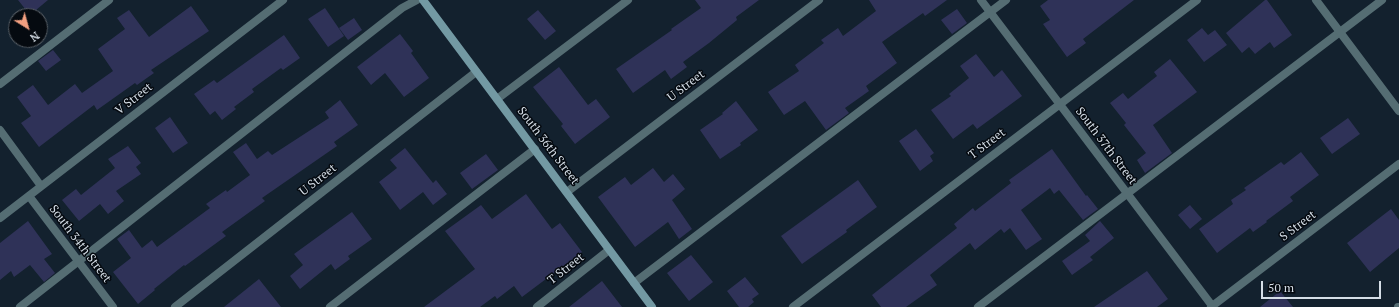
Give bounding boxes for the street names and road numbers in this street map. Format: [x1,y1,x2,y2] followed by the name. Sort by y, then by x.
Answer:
[664,67,708,105] street label: U Street
[113,80,155,118] street label: V Street
[514,104,582,188] street label: South 36th Street
[1072,105,1140,187] street label: South 37th Street
[966,126,1008,162] street label: T Street
[297,161,339,199] street label: U Street
[46,202,114,286] street label: South 34th Street
[1277,208,1319,244] street label: S Street
[545,250,587,288] street label: T Street

